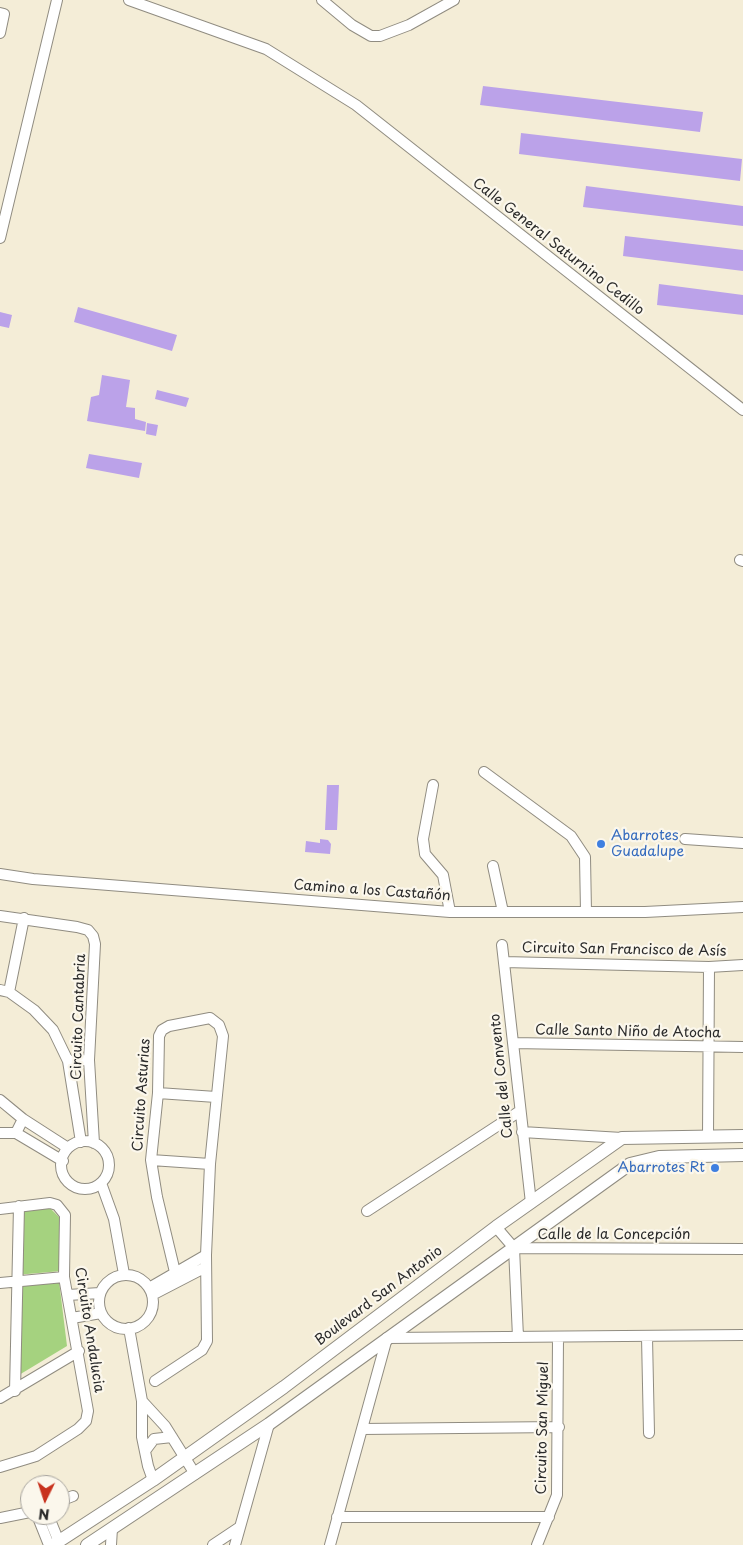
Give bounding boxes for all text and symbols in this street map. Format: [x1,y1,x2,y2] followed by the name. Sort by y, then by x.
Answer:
[469,175,647,319] street label: Calle General Saturnino Cedillo
[611,828,684,860] place label: Abarrotes Guadalupe
[595,838,607,850] marker: Abarrotes Guadalupe
[293,877,451,905] street label: Camino a los Castañón
[522,940,726,960] street label: Circuito San Francisco de Asís
[68,954,90,1080] street label: Circuito Cantabria
[487,1013,517,1139] street label: Calle del Convento
[535,1022,721,1042] street label: Calle Santo Niño de Atocha
[130,1038,154,1152] street label: Circuito Asturias
[618,1160,705,1176] place label: Abarrotes Rt
[709,1162,721,1174] marker: Abarrotes Rt
[538,1227,690,1243] street label: Calle de la Concepción
[312,1243,446,1349] street label: Boulevard San Antonio
[71,1266,107,1394] street label: Circuito Andalucia
[533,1362,553,1494] street label: Circuito San Miguel
[20,1475,70,1525] north arrow
[38,1504,50,1525] text: N

